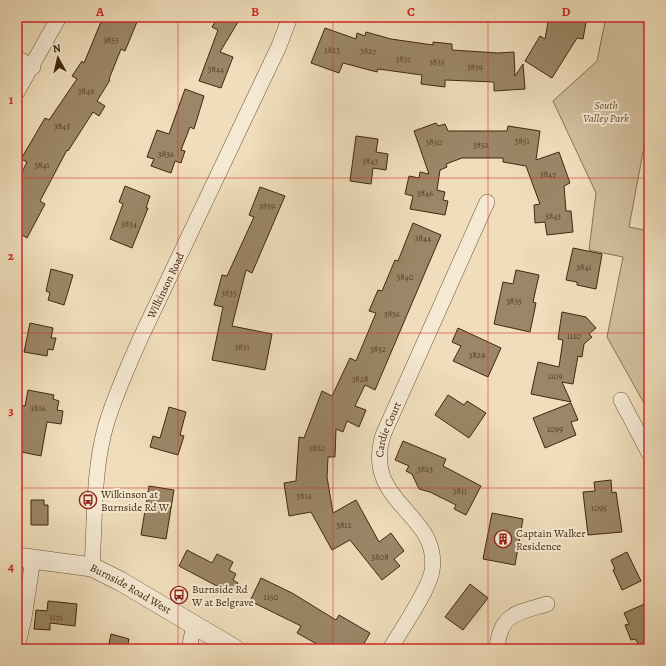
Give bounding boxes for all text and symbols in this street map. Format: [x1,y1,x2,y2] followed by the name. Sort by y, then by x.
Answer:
[95,3,105,20] text: A
[251,3,259,20] text: B
[407,3,415,20] text: C
[561,3,571,20] text: D
[103,34,119,46] house number: 3853
[38,38,78,78] north arrow
[52,41,62,57] text: N
[324,44,340,56] house number: 3823
[360,45,376,57] house number: 3827
[396,53,410,65] house number: 3831
[429,56,445,68] house number: 3835
[467,61,483,73] house number: 3839
[208,63,224,75] house number: 3844
[78,85,94,97] house number: 3849
[9,91,14,108] text: 1
[583,98,629,126] park label: South Valley Park
[54,120,70,132] house number: 3845
[514,135,530,147] house number: 3851
[426,136,443,148] house number: 3850
[473,139,490,151] house number: 3852
[158,148,174,160] house number: 3836
[362,155,378,167] house number: 3843
[34,159,50,171] house number: 3841
[540,168,556,180] house number: 3847
[417,187,433,199] house number: 3846
[259,200,275,212] house number: 3839
[545,210,561,222] house number: 3843
[121,218,137,230] house number: 3834
[415,232,431,244] house number: 3844
[8,247,15,264] text: 2
[143,250,188,322] street label: Wilkinson Road
[576,261,592,273] house number: 3841
[397,271,414,283] house number: 3840
[221,287,237,299] house number: 3835
[506,295,522,307] house number: 3835
[384,308,400,320] house number: 3836
[567,330,581,342] house number: 1110
[235,341,249,353] house number: 3831
[370,343,387,355] house number: 3832
[469,349,485,361] house number: 3829
[547,370,563,382] house number: 1109
[352,373,368,385] house number: 3828
[372,399,405,458] street label: Cardie Court
[8,402,14,419] text: 3
[30,402,46,414] house number: 3816
[547,423,563,435] house number: 1099
[308,442,326,454] house number: 3820
[417,463,433,475] house number: 3823
[453,485,467,497] house number: 3811
[100,487,170,515] place label: Wilkinson at Burnside Rd W
[78,490,98,510] bus stop icon: Wilkinson at Burnside Rd W
[296,490,312,502] house number: 3816
[591,502,607,514] house number: 1095
[336,519,352,531] house number: 3812
[516,526,585,554] place label: Captain Walker Residence
[493,529,513,549] building icon: Captain Walker Residence
[371,551,389,563] house number: 3808
[8,558,14,575] text: 4
[87,560,174,618] street label: Burnside Road West
[191,582,254,610] place label: Burnside Rd W at Belgrave
[169,585,189,605] bus stop icon: Burnside Rd W at Belgrave
[264,591,279,603] house number: 1150
[49,611,63,623] house number: 1171

